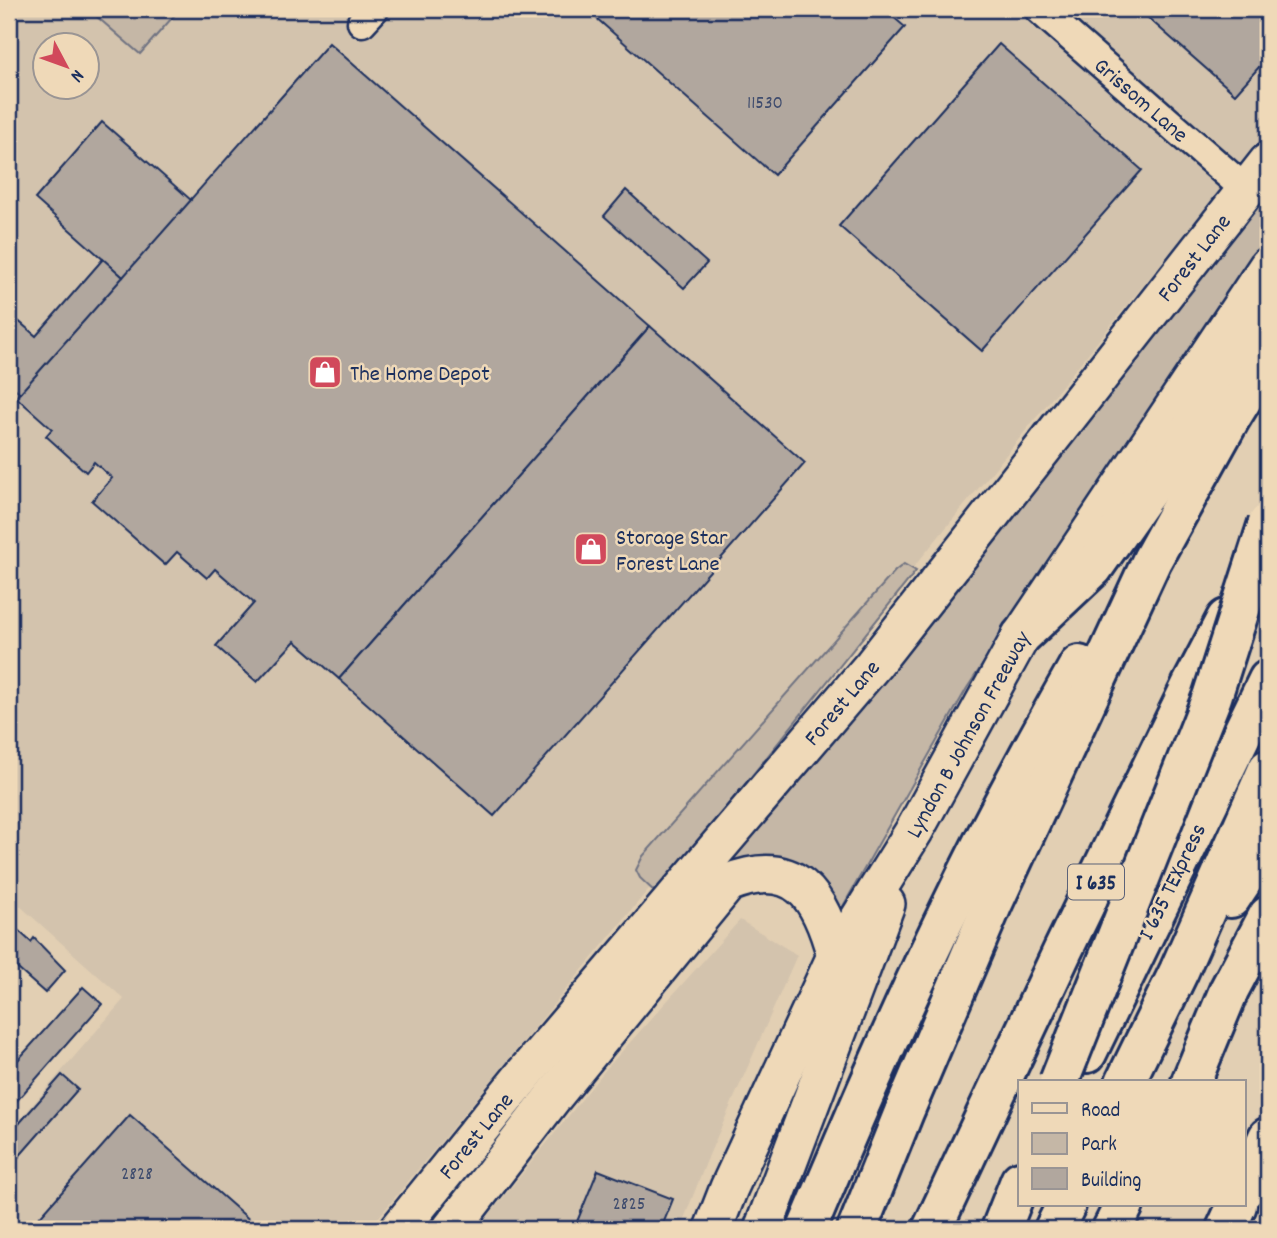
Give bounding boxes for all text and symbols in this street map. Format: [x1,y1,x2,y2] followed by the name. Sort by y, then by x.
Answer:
[32,32,102,102] north arrow
[1085,51,1194,152] street label: Grissom Lane
[63,62,89,87] text: N
[747,91,783,118] house number: 11530
[1151,208,1241,310] street label: Forest Lane
[306,353,344,391] shop icon: The Home Depot
[350,359,490,392] place label: The Home Depot
[616,523,728,582] place label: Storage Star Forest Lane
[572,530,610,568] shop icon: Storage Star Forest Lane
[899,626,1041,845] street label: Lyndon B Johnson Freeway
[798,654,890,755] street label: Forest Lane
[1132,819,1217,946] street label: I 635 TEXpress
[1068,864,1124,900] road number: I 635
[1018,1080,1246,1206] legend
[432,1087,523,1188] street label: Forest Lane
[1081,1097,1120,1127] text: Road
[1081,1131,1117,1161] text: Park
[121,1162,153,1189] house number: 2828
[1081,1167,1141,1197] text: Building
[612,1192,646,1219] house number: 2825

